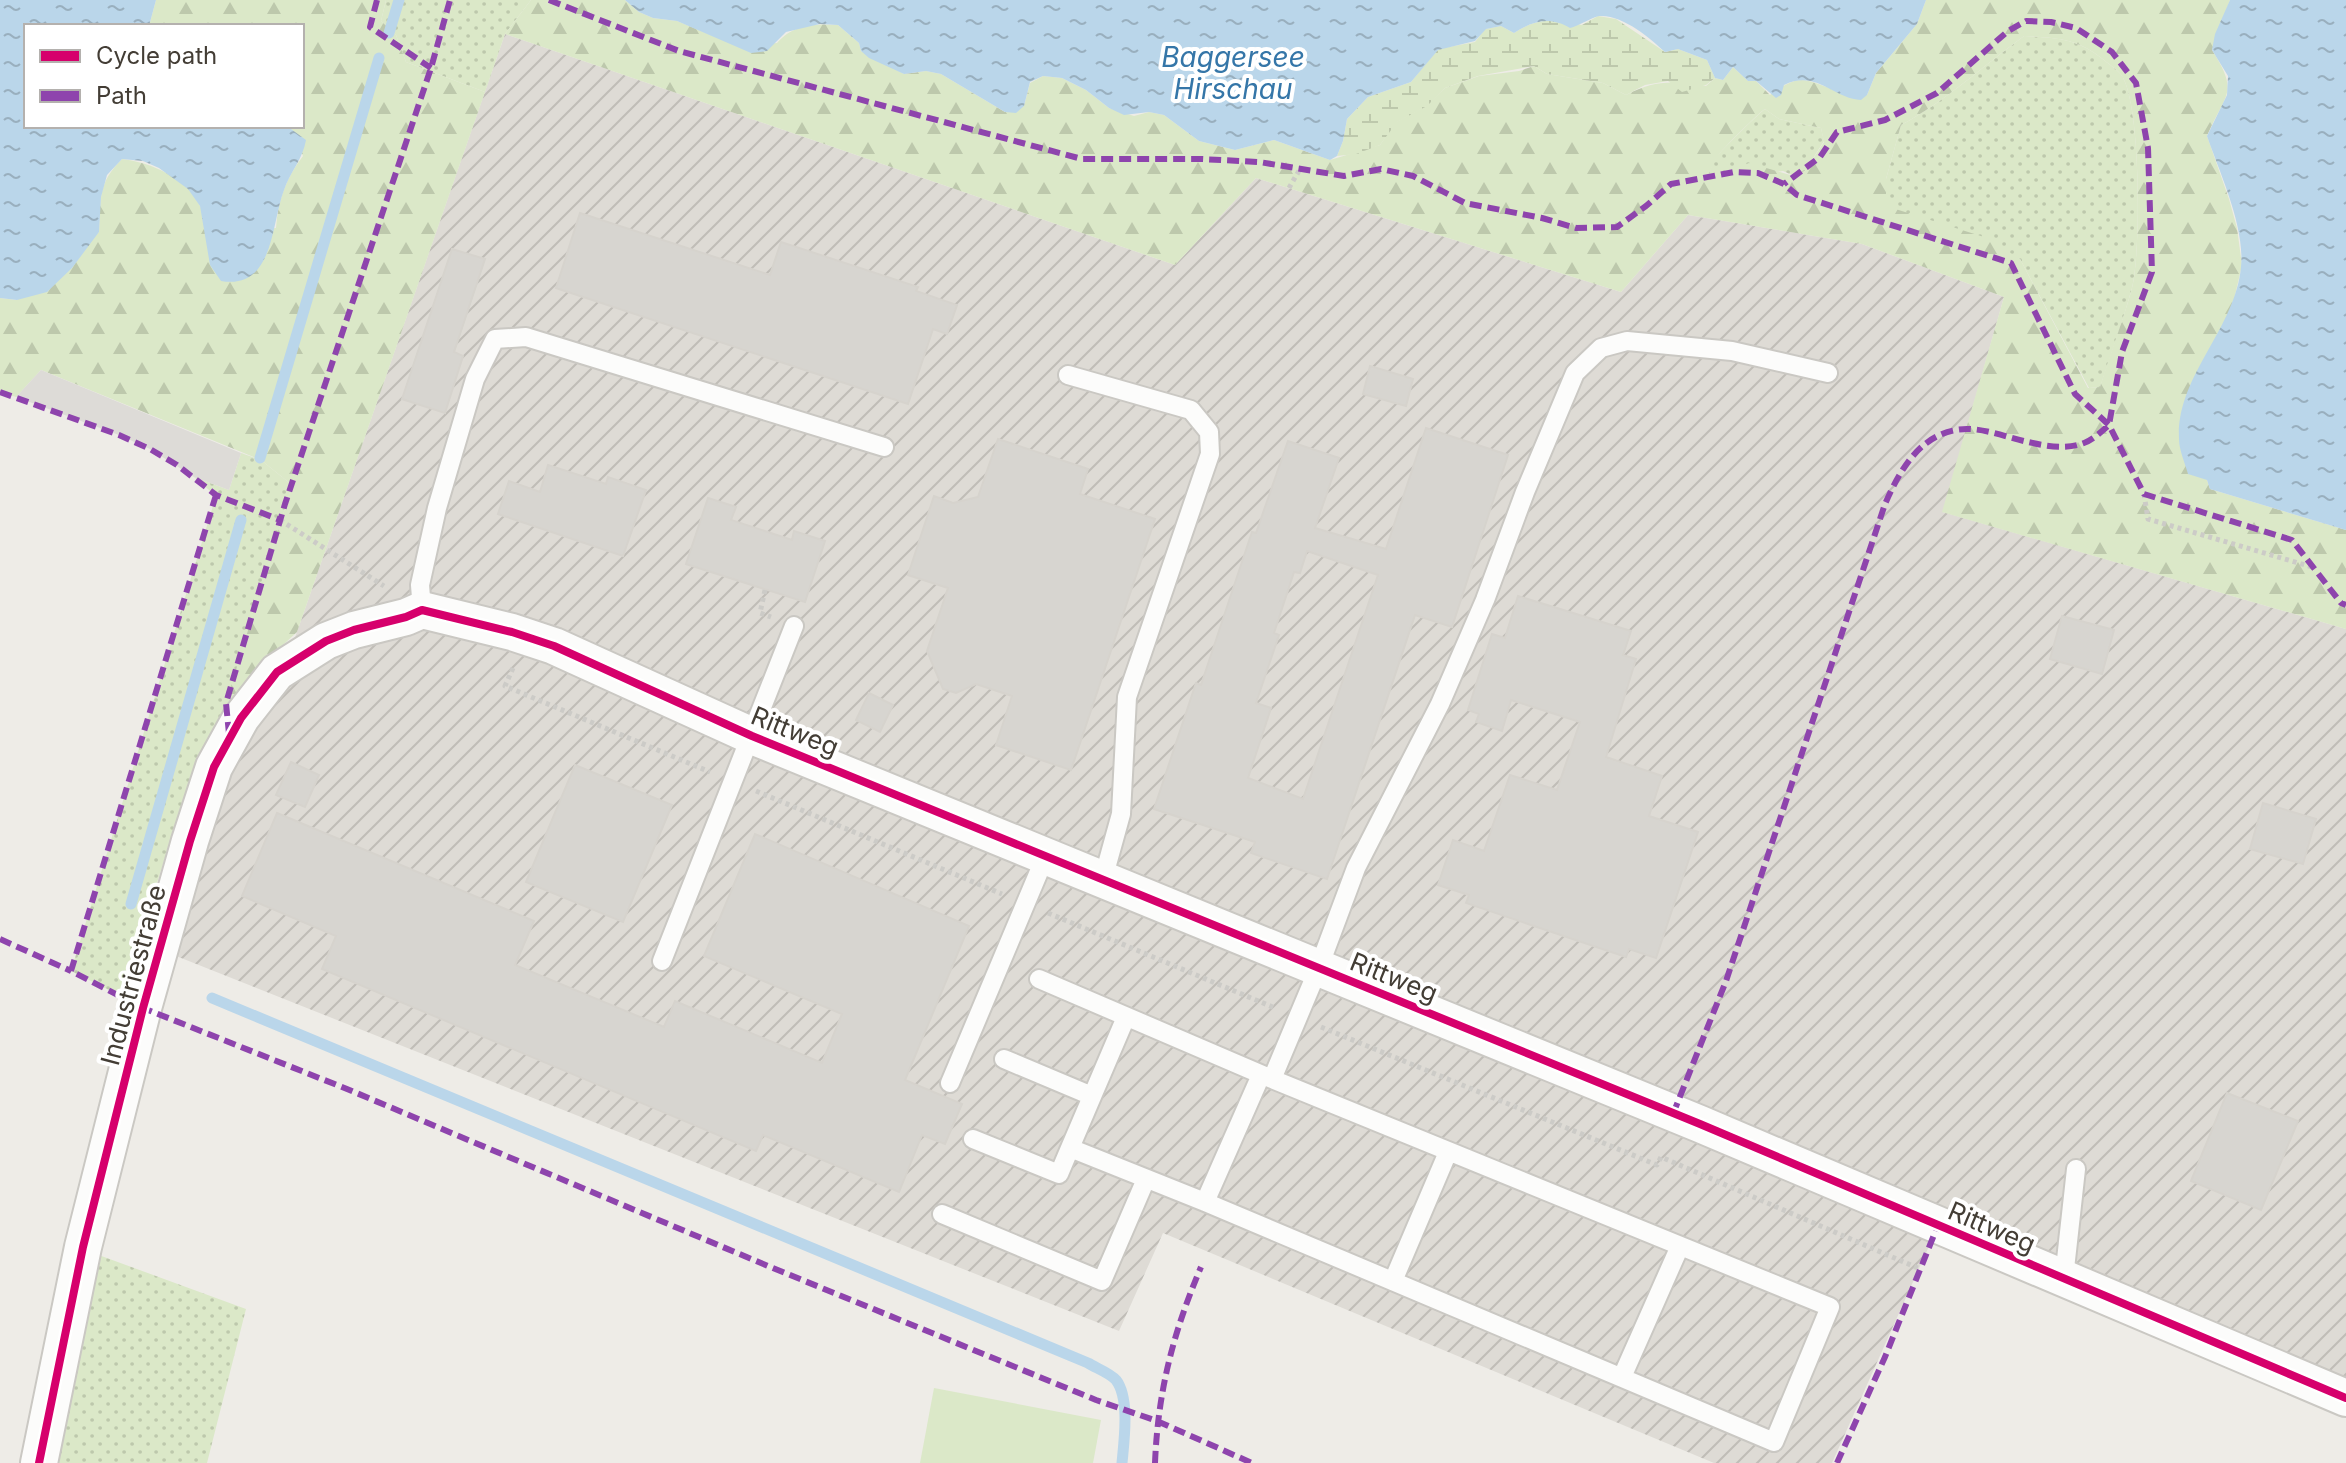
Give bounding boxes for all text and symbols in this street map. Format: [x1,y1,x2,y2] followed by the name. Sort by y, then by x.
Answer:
[24,24,304,128] legend
[1161,40,1305,106] water label: Baggersee Hirschau
[96,41,217,70] text: Cycle path
[96,81,147,110] text: Path
[747,699,843,763] street label: Rittweg
[94,881,172,1069] street label: Industriestraße
[1346,945,1442,1009] street label: Rittweg
[1944,1195,2040,1259] street label: Rittweg

